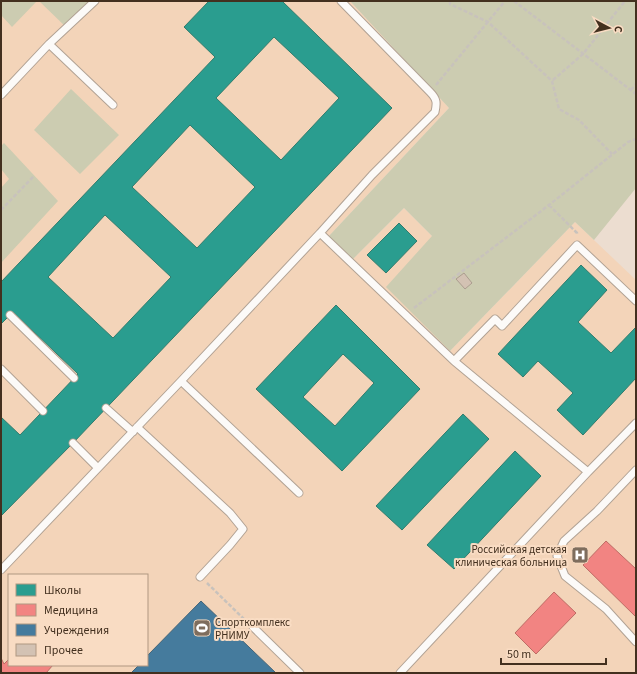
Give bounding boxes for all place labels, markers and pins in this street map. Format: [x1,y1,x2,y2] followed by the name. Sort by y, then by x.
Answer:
[455,542,567,570] place label: Российская детская клиническая больница
[570,545,590,565] hospital icon: Российская детская клиническая больница
[215,615,290,643] place label: Спорткомплекс РНИМУ
[192,618,212,638] sports icon: Спорткомплекс РНИМУ

